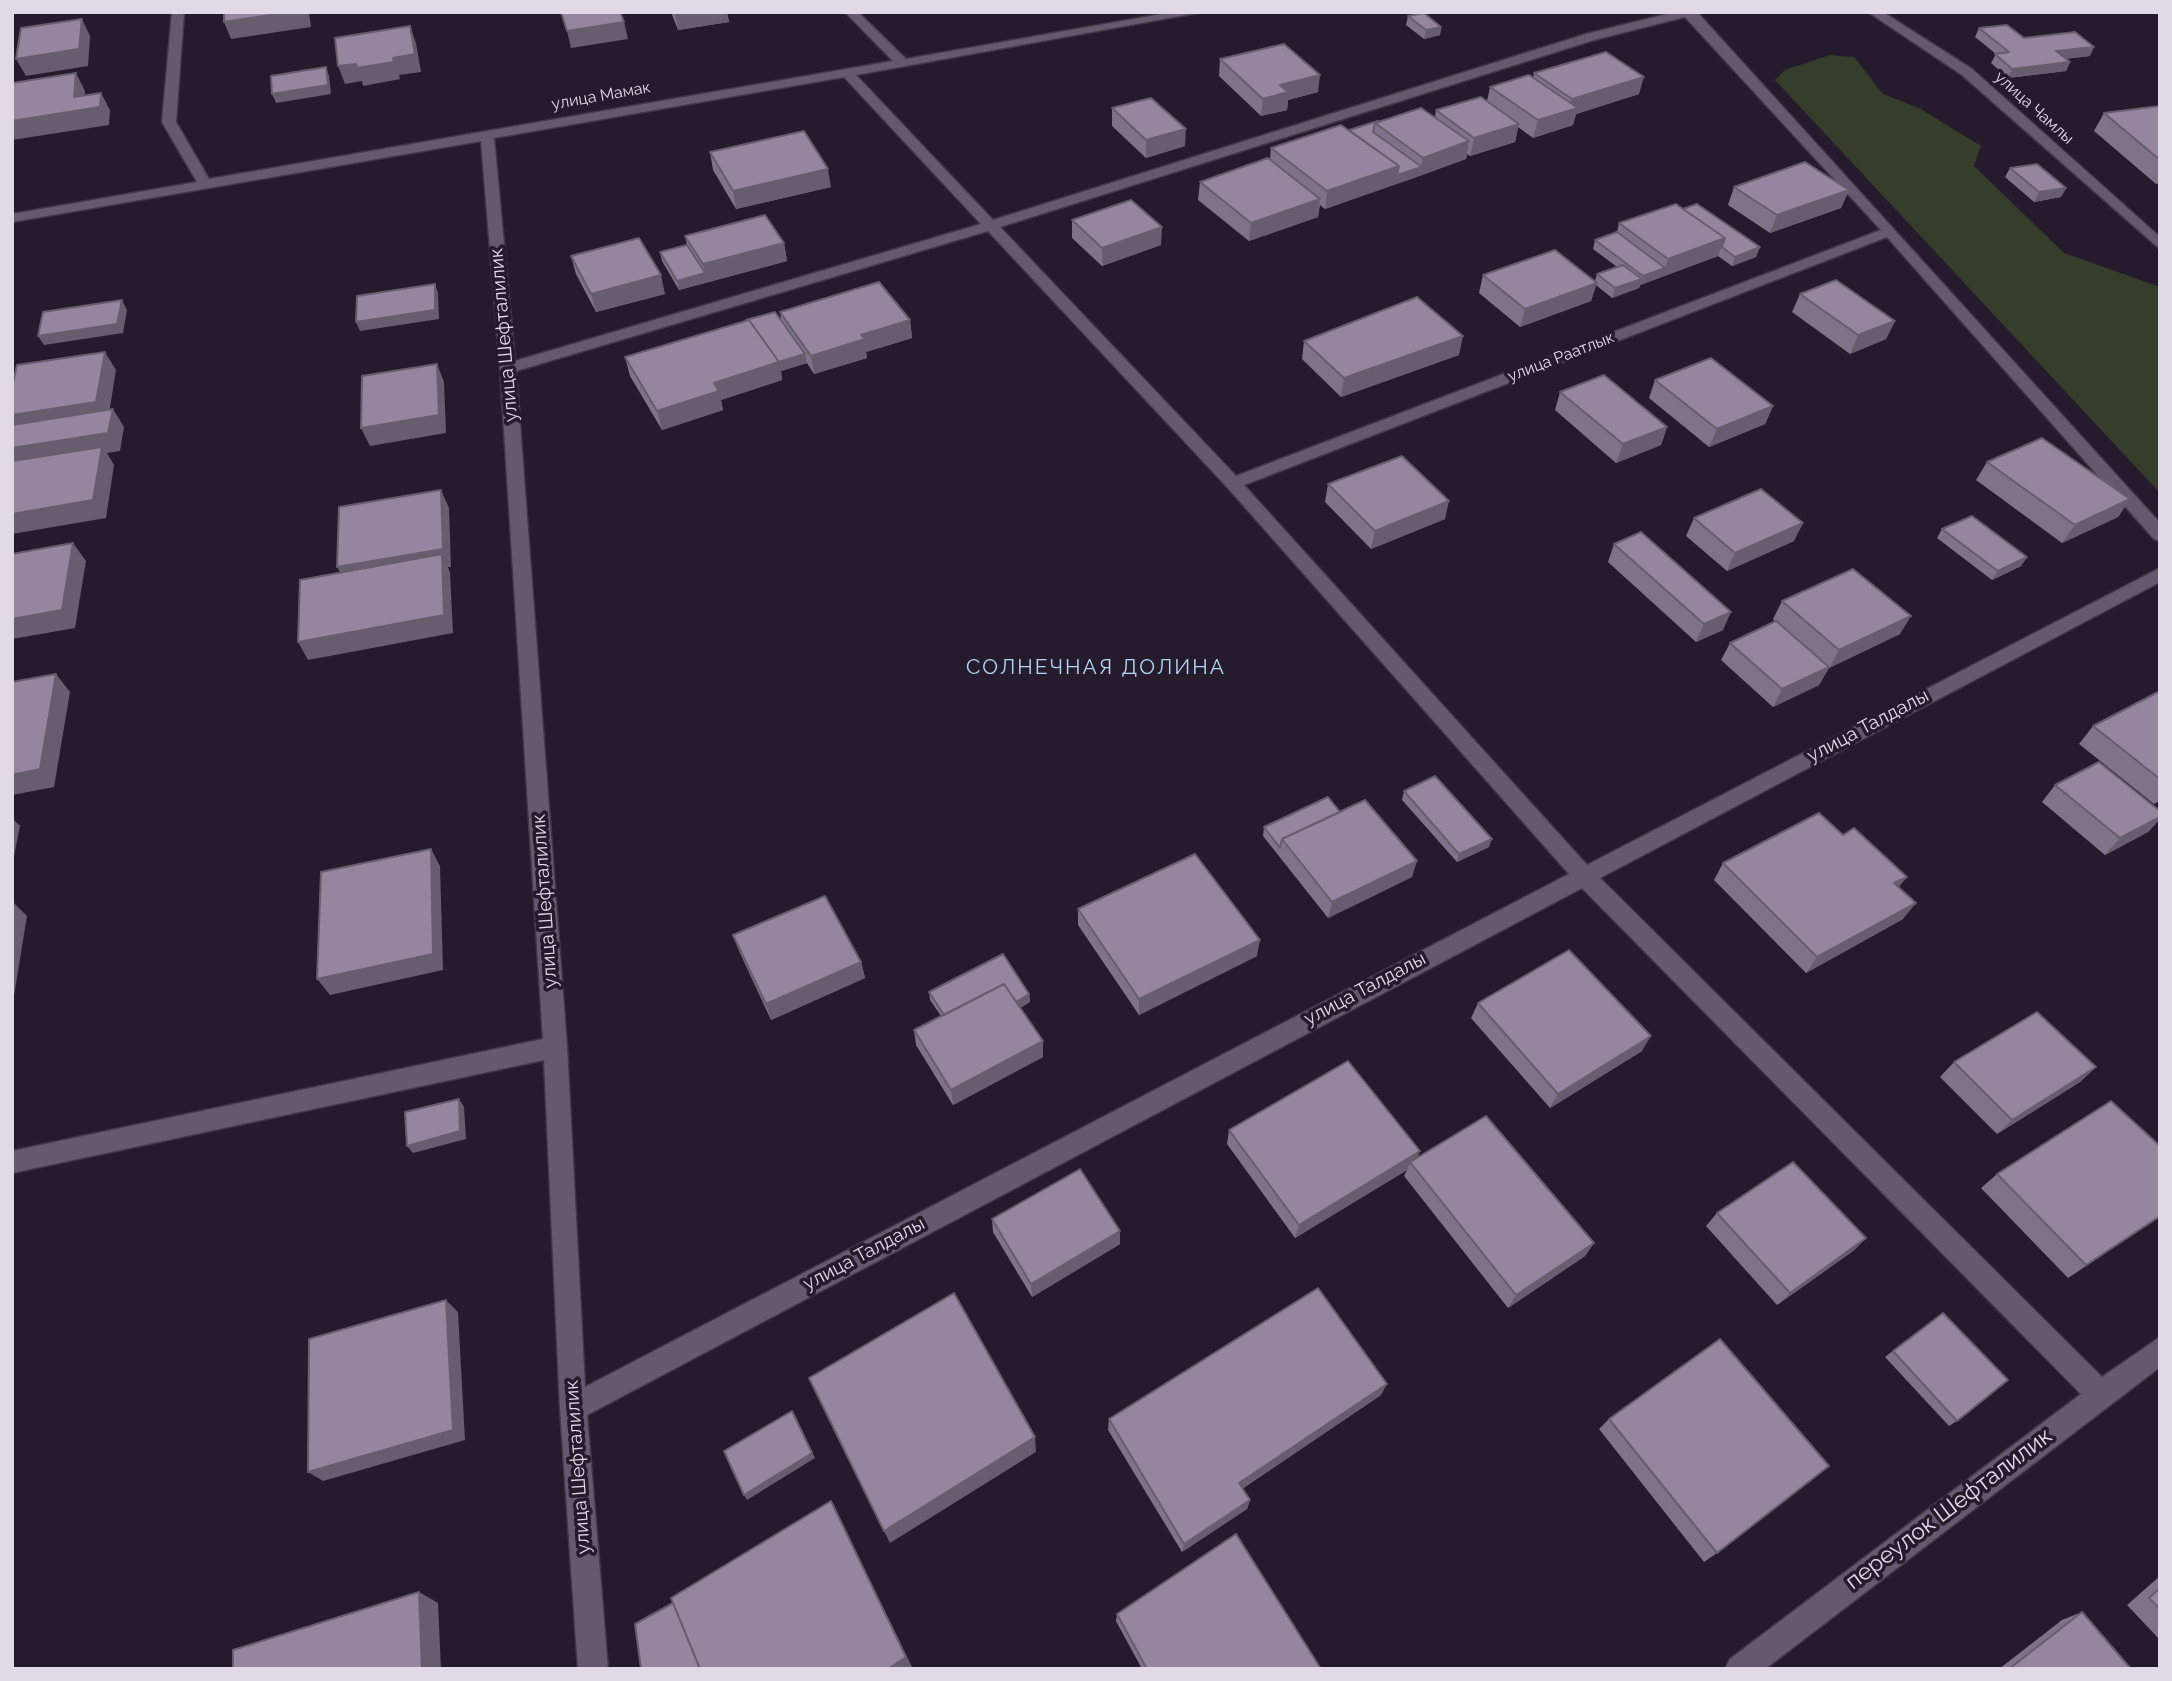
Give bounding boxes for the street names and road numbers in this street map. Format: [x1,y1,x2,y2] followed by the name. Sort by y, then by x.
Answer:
[1991,68,2077,148] street label: улица Чамлы
[550,78,652,114] street label: улица Мамак
[485,247,523,423] street label: улица Шефталилик
[1505,328,1617,386] street label: улица Раатлык
[1803,684,1933,768] street label: улица Талдалы
[528,813,562,989] street label: улица Шефталилик
[1300,947,1430,1031] street label: улица Талдалы
[799,1212,929,1296] street label: улица Талдалы
[561,1379,595,1555] street label: улица Шефталилик
[1840,1422,2058,1596] street label: переулок Шефталилик

